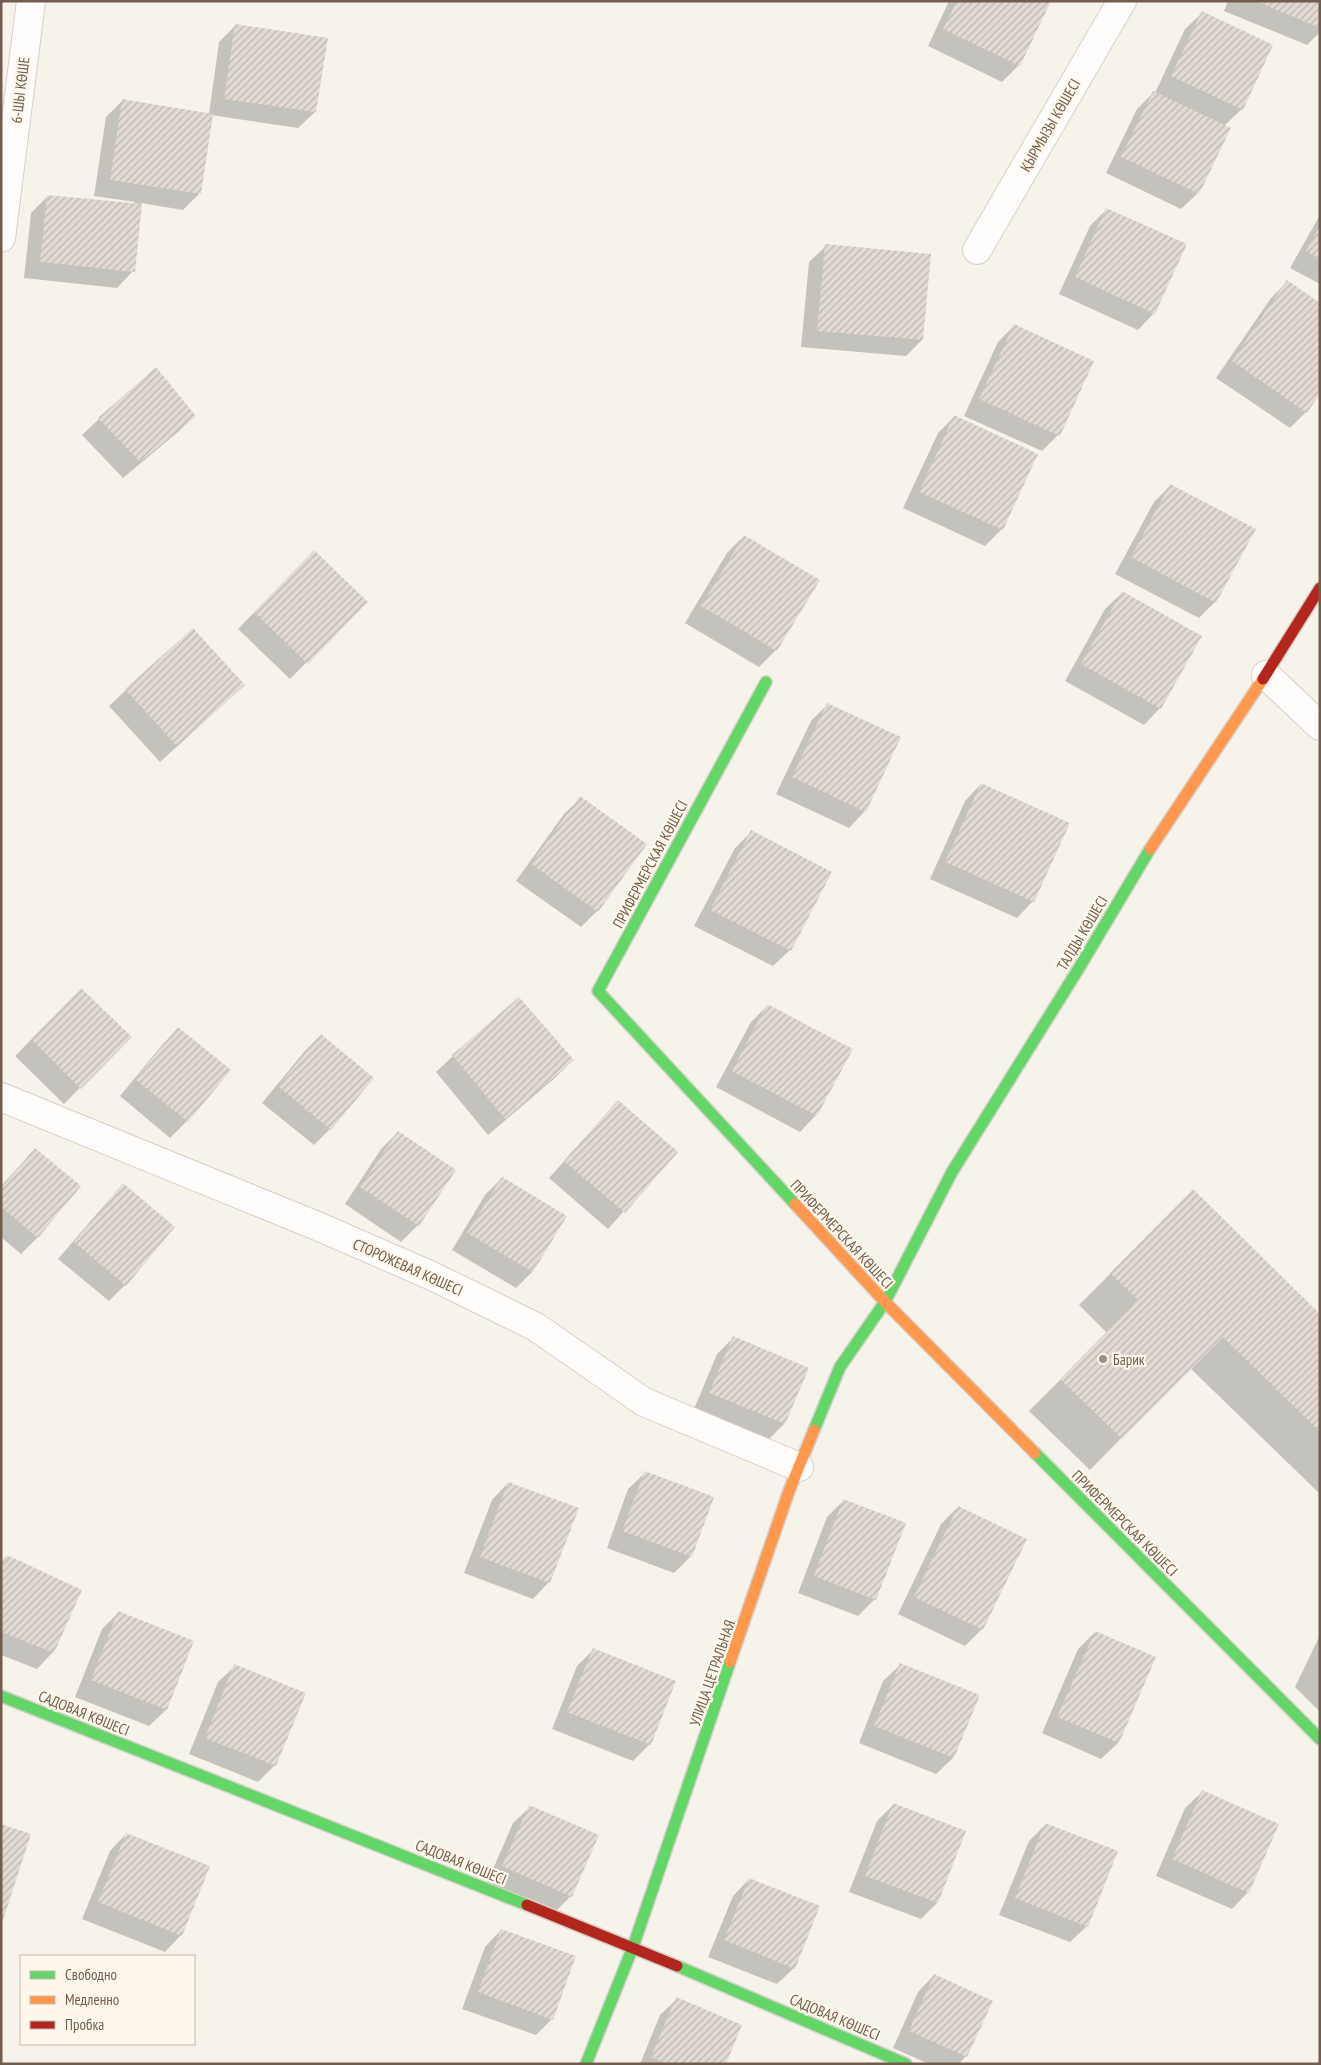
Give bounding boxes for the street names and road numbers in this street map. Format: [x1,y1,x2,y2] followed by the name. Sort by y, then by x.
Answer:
[7,56,33,124] street label: 6-ШЫ КӨШЕ
[1016,75,1084,175] street label: ҚЫРМЫЗЫ КӨШЕСІ
[608,797,692,931] street label: ПРИФЕРМЕРСКАЯ КӨШЕСІ
[1052,892,1112,974] street label: ТАЛДЫ КӨШЕСІ
[787,1176,897,1292] street label: ПРИФЕРМЕРСКАЯ КӨШЕСІ
[350,1234,466,1300] street label: СТОРОЖЕВАЯ КӨШЕСІ
[1068,1466,1182,1580] street label: ПРИФЕРМЕРСКАЯ КӨШЕСІ
[685,1617,739,1729] street label: УЛИЦА ЦЕТРАЛЬНАЯ
[36,1686,132,1740] street label: САДОВАЯ КӨШЕСІ
[413,1835,509,1889] street label: САДОВАЯ КӨШЕСІ
[787,1989,883,2045] street label: САДОВАЯ КӨШЕСІ

